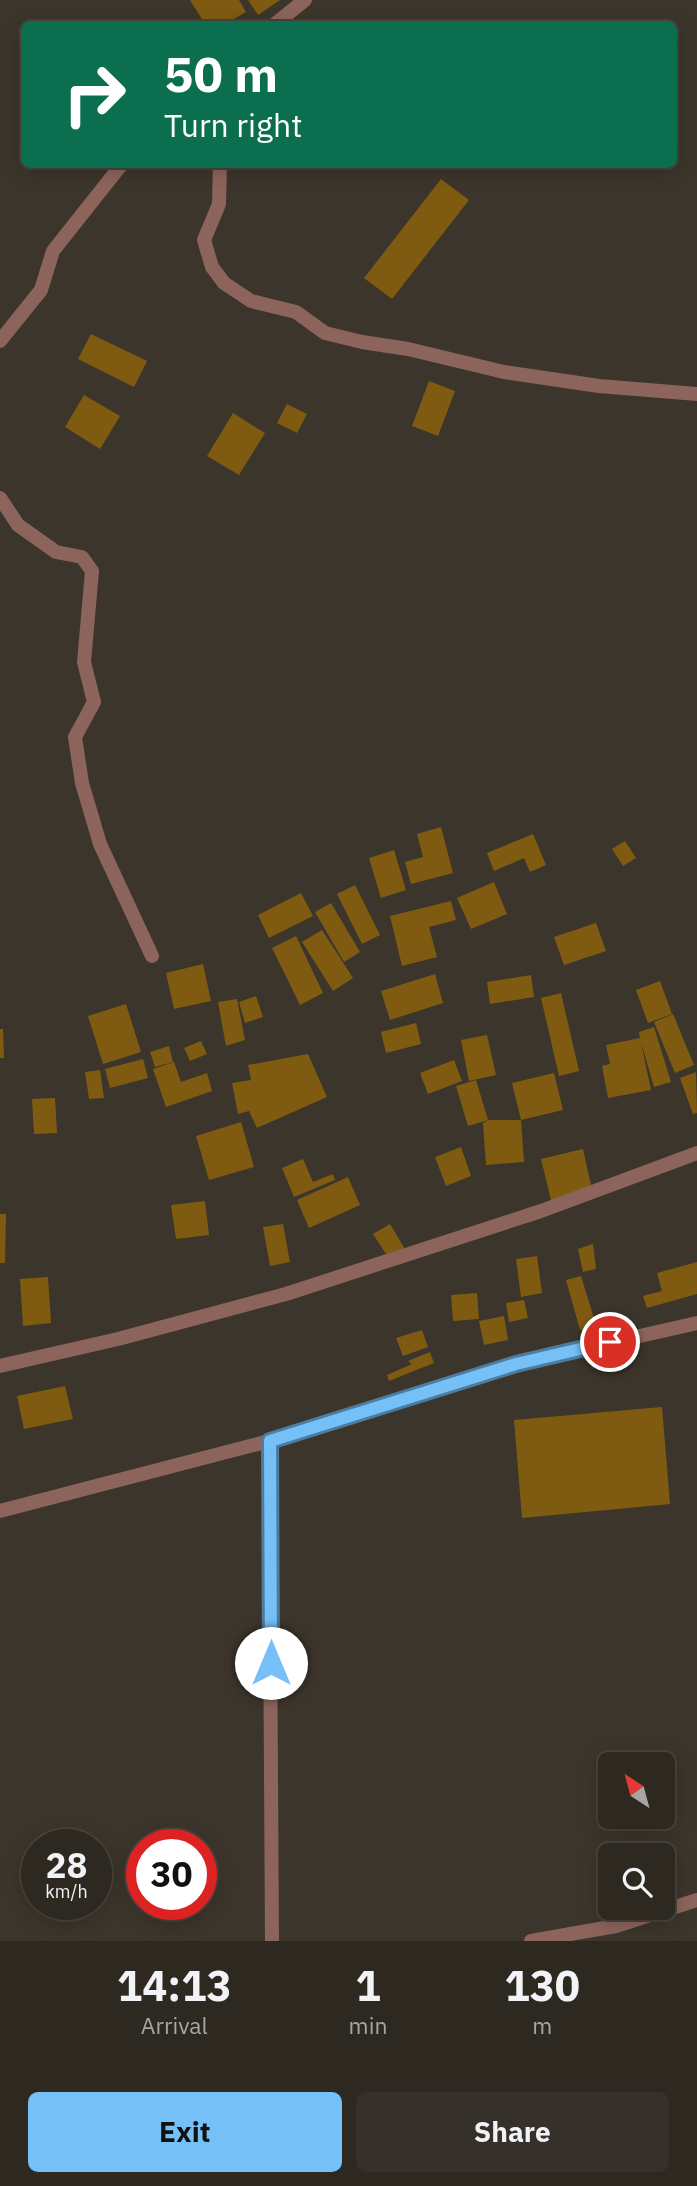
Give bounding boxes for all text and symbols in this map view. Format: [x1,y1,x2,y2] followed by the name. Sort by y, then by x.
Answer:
[164,42,278,105] text: 50 m
[49,49,140,140] icon: right
[164,104,302,146] text: Turn right
[580,1312,640,1372] pin
[591,1323,629,1361] icon: arrive
[234,1626,308,1700] position arrow
[598,1752,676,1829] north arrow
[598,1752,675,1920] map controls
[126,1829,217,1920] speed limit sign: 30
[45,1842,88,1888] text: 28
[598,1843,675,1920] button: search
[45,1880,88,1903] text: km/h
[117,1958,232,2013] text: 14:13
[355,1958,381,2013] text: 1
[504,1958,580,2013] text: 130
[141,2010,208,2040] text: Arrival
[349,2010,387,2040] text: min
[532,2010,552,2040] text: m
[28,2092,342,2172] button: Exit
[356,2092,669,2172] button: Share

